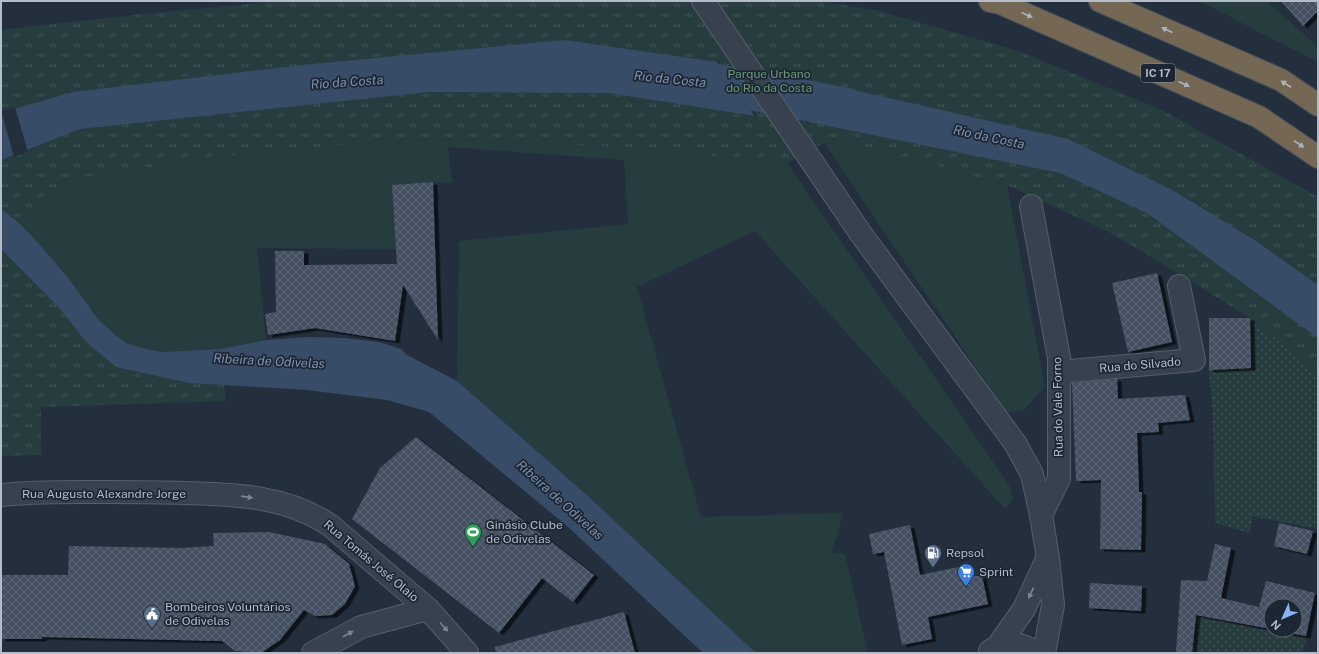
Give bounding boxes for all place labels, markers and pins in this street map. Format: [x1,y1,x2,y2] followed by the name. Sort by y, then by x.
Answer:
[486,518,563,546] place label: Ginásio Clube de Odivelas
[463,522,483,547] sports icon: Ginásio Clube de Odivelas
[923,543,943,568] fuel station icon: Repsol
[946,546,985,560] place label: Repsol
[956,562,976,587] supermarket icon: Sprint
[979,565,1014,579] place label: Sprint
[165,600,290,628] place label: Bombeiros Voluntários de Odivelas
[142,604,162,629] public building icon: Bombeiros Voluntários de Odivelas

